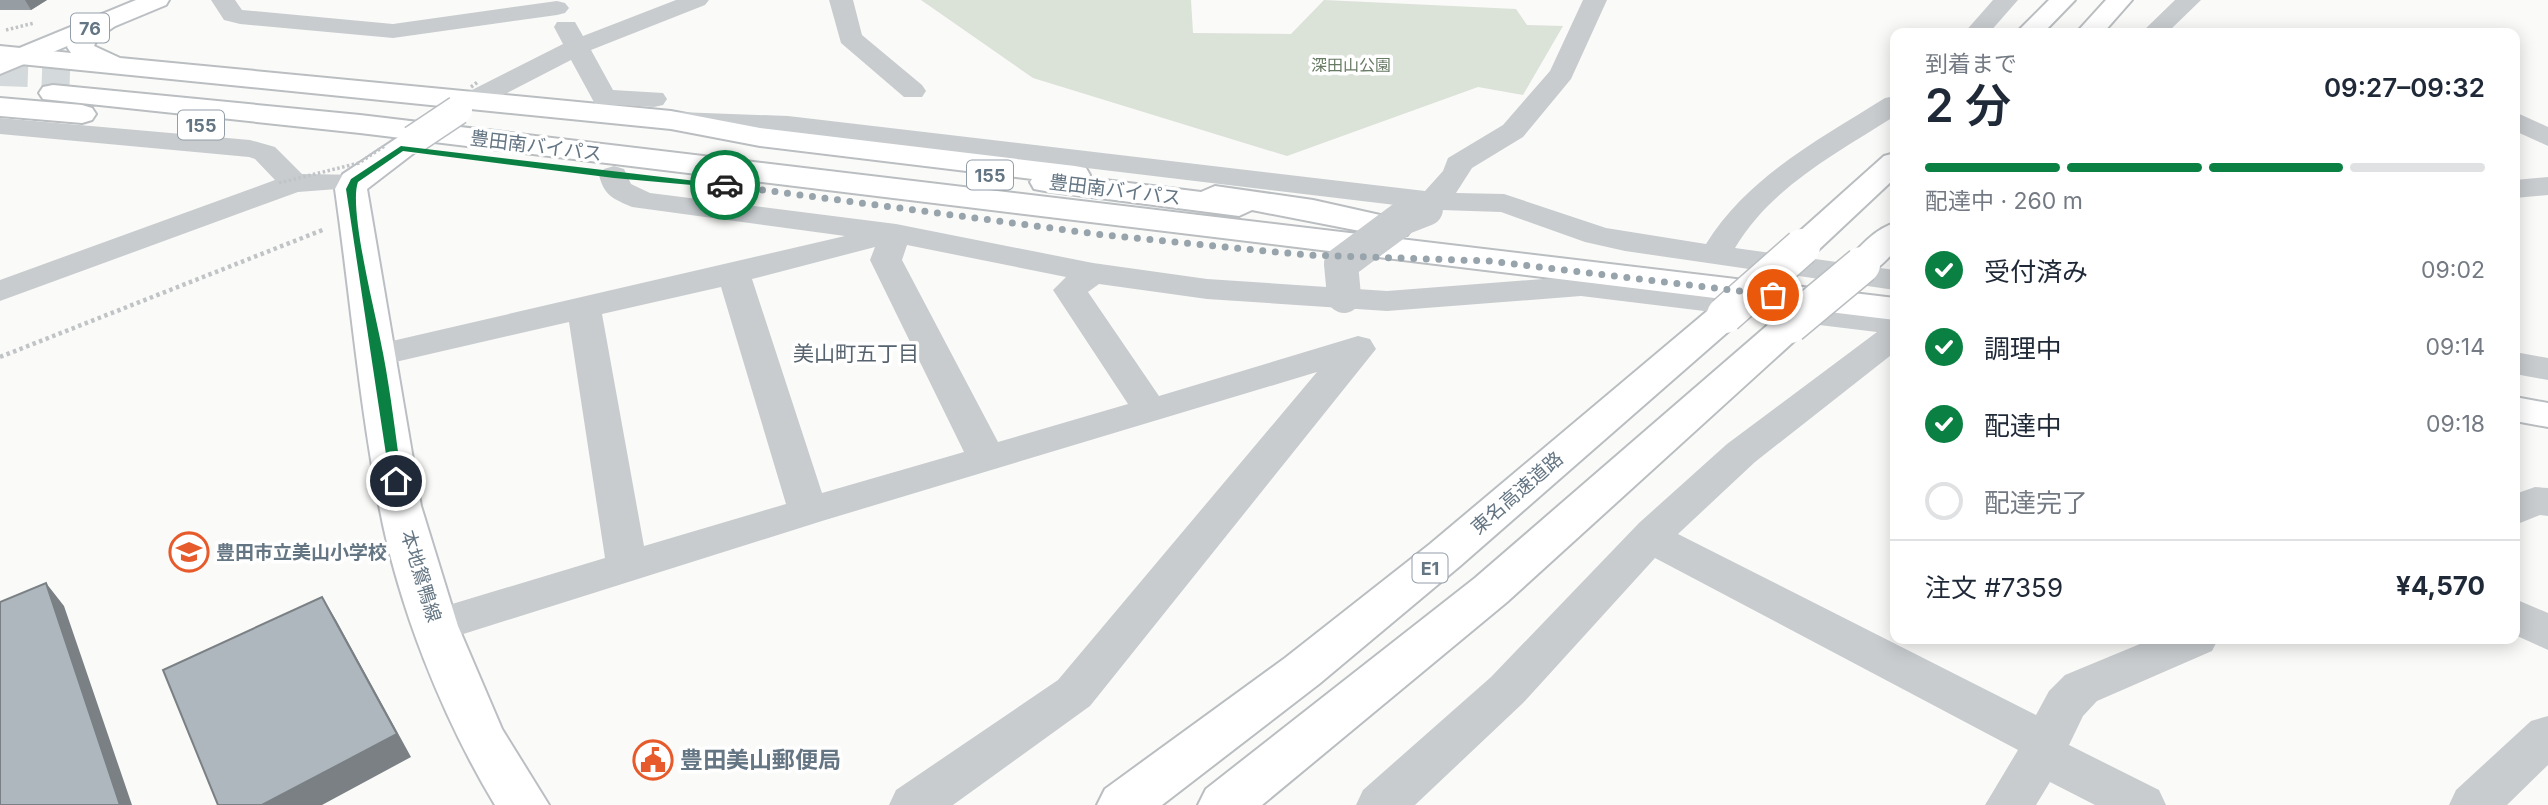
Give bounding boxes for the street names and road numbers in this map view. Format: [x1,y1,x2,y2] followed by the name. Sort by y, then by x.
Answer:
[71,13,109,42] road number: 76
[178,110,224,140] road number: 155
[469,127,603,165] street label: 豊田南バイパス
[967,160,1013,190] road number: 155
[1048,171,1182,209] street label: 豊田南バイパス
[1466,447,1568,539] street label: 東名高速道路
[396,527,446,625] street label: 本地鴛鴨線
[1412,554,1448,582] road number: E1

